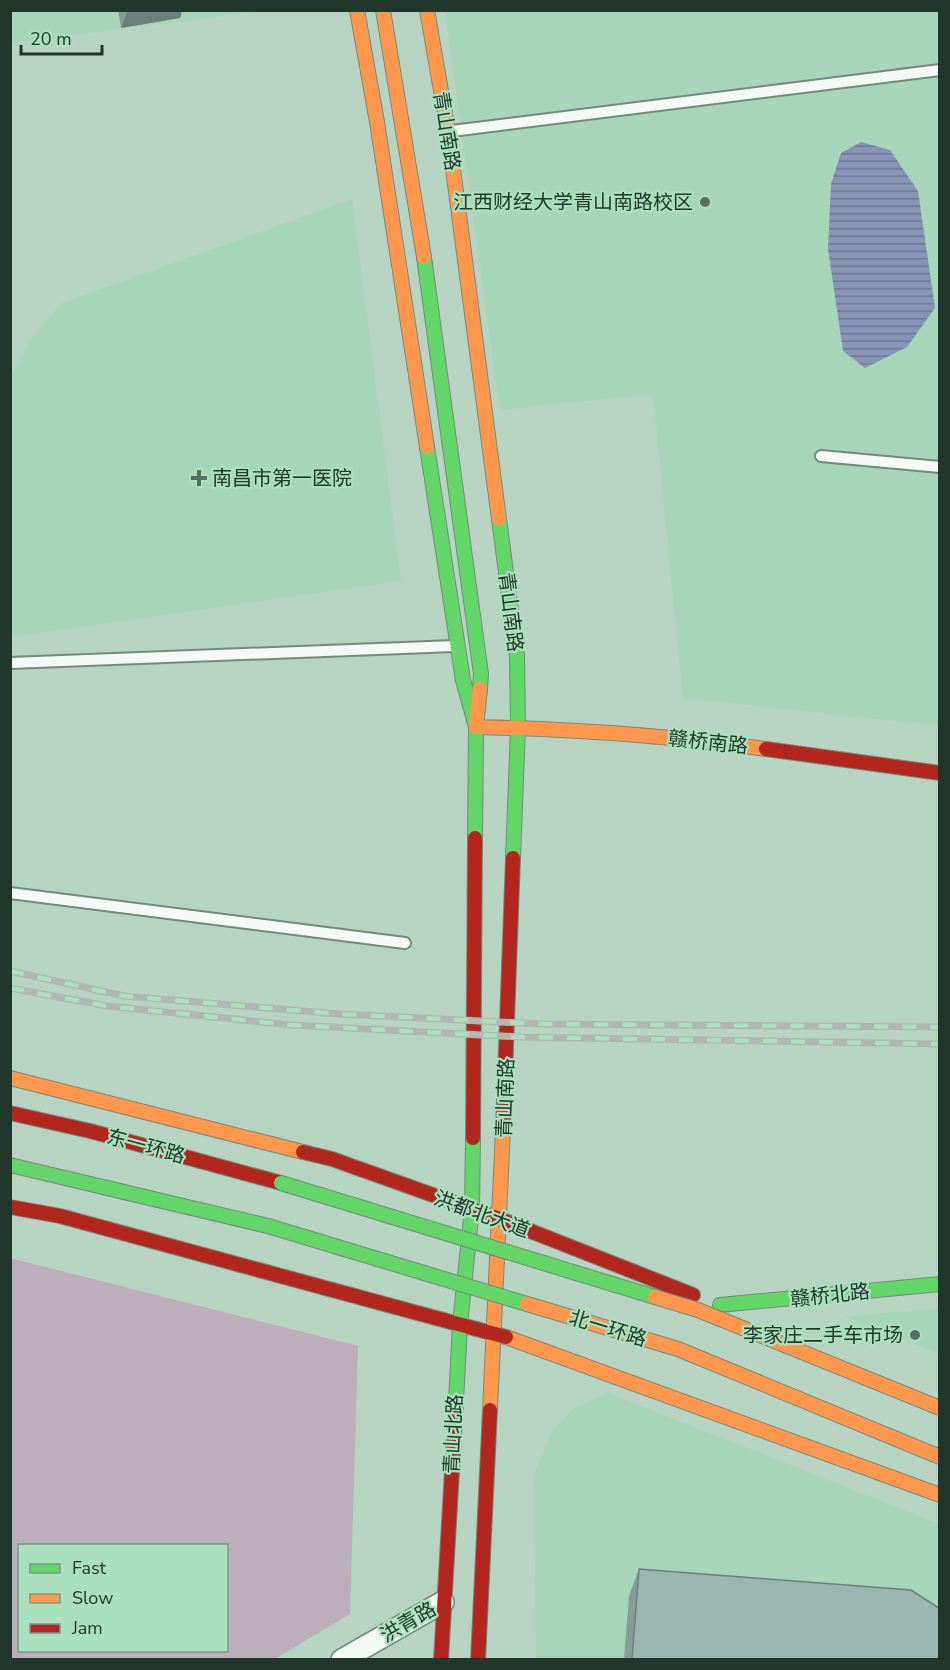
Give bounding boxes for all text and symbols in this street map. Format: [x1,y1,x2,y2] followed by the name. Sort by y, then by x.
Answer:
[21,18,102,56] scale bar
[30,27,72,51] text: 20 m
[427,89,466,173] street label: 青山南路
[453,189,693,216] place label: 江西财经大学青山南路校区
[698,195,712,209] marker: 江西财经大学青山南路校区
[212,465,352,492] place label: 南昌市第一医院
[190,469,208,487] marker: 南昌市第一医院
[492,571,529,653] street label: 青山南路
[667,725,749,760] street label: 赣桥南路
[491,1058,520,1138] street label: 青山南路
[104,1123,188,1170] street label: 东一环路
[430,1185,533,1244] street label: 洪都北大道
[789,1278,871,1313] street label: 赣桥北路
[566,1304,650,1353] street label: 北一环路
[743,1322,903,1349] place label: 李家庄二手车市场
[908,1328,922,1342] marker: 李家庄二手车市场
[438,1393,469,1475] street label: 青山北路
[18,1544,228,1652] legend
[72,1556,107,1580] text: Fast
[72,1586,113,1610] text: Slow
[376,1596,441,1649] street label: 洪青路
[71,1616,103,1640] text: Jam

